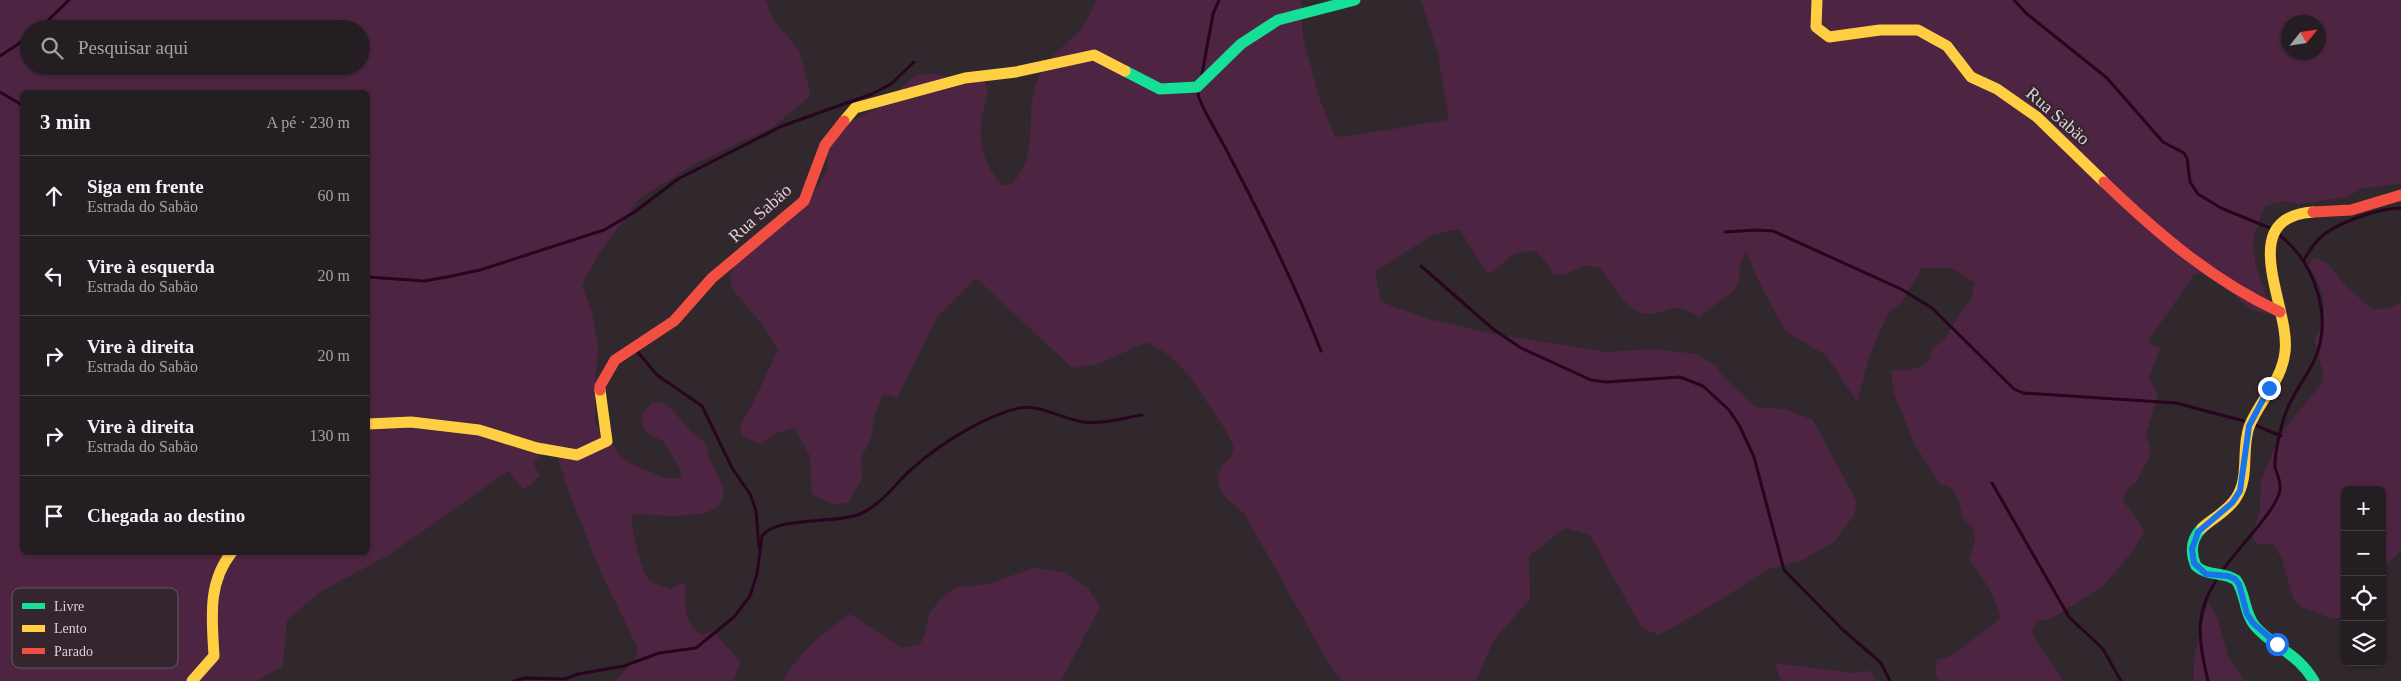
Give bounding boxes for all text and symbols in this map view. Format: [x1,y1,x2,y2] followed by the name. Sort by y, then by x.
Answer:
[2281,15,2326,60] north arrow
[20,20,370,75] search box
[38,34,66,62] icon: search
[78,37,188,58] text: Pesquisar aqui
[2022,83,2094,149] street label: Rua Sabäo
[40,110,91,134] text: 3 min
[266,114,350,131] text: A pé · 230 m
[87,176,204,197] text: Siga em frente
[725,180,795,246] street label: Rua Sabäo
[40,182,68,210] icon: ahead
[318,187,350,204] text: 60 m
[87,198,198,215] text: Estrada do Sabäo
[87,256,215,277] text: Vire à esquerda
[40,262,68,290] icon: left
[318,267,350,284] text: 20 m
[87,278,198,295] text: Estrada do Sabäo
[87,336,194,357] text: Vire à direita
[40,342,68,370] icon: right
[318,347,350,364] text: 20 m
[87,358,198,375] text: Estrada do Sabäo
[2258,377,2281,400] route end
[87,416,194,437] text: Vire à direita
[40,422,68,450] icon: right
[310,427,350,444] text: 130 m
[87,438,198,455] text: Estrada do Sabäo
[2341,486,2386,666] map controls
[2341,486,2386,531] button: +
[40,502,68,530] icon: arrive
[87,505,245,526] text: Chegada ao destino
[2341,531,2386,576] button: −
[2341,576,2386,621] button: locate
[12,588,178,668] legend
[54,599,84,614] text: Livre
[54,621,87,636] text: Lento
[2341,621,2386,666] button: layers
[2266,633,2289,656] route start
[54,644,93,659] text: Parado

